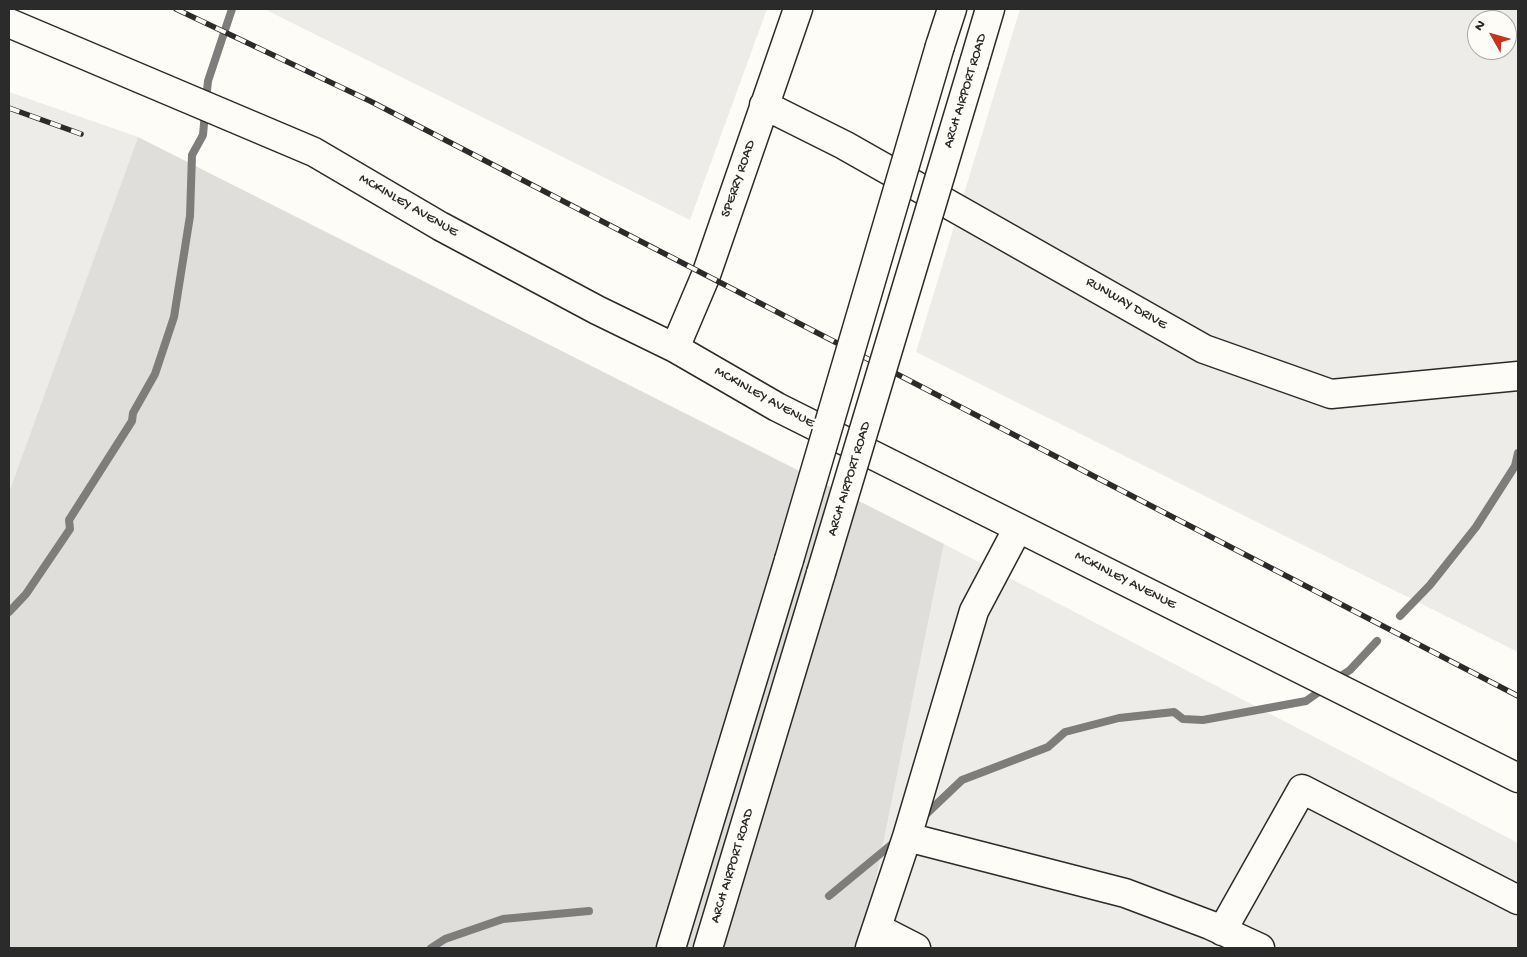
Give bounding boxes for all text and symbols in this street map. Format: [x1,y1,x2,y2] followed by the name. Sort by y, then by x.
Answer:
[1467,10,1517,60] north arrow
[1471,17,1490,35] text: N
[941,32,991,150] street label: ARCH AIRPORT ROAD
[718,138,760,220] street label: SPERRY ROAD
[355,171,461,241] street label: MCKINLEY AVENUE
[1082,274,1170,334] street label: RUNWAY DRIVE
[711,364,817,432] street label: MCKINLEY AVENUE
[825,420,875,538] street label: ARCH AIRPORT ROAD
[1071,548,1179,614] street label: MCKINLEY AVENUE
[708,807,758,925] street label: ARCH AIRPORT ROAD

